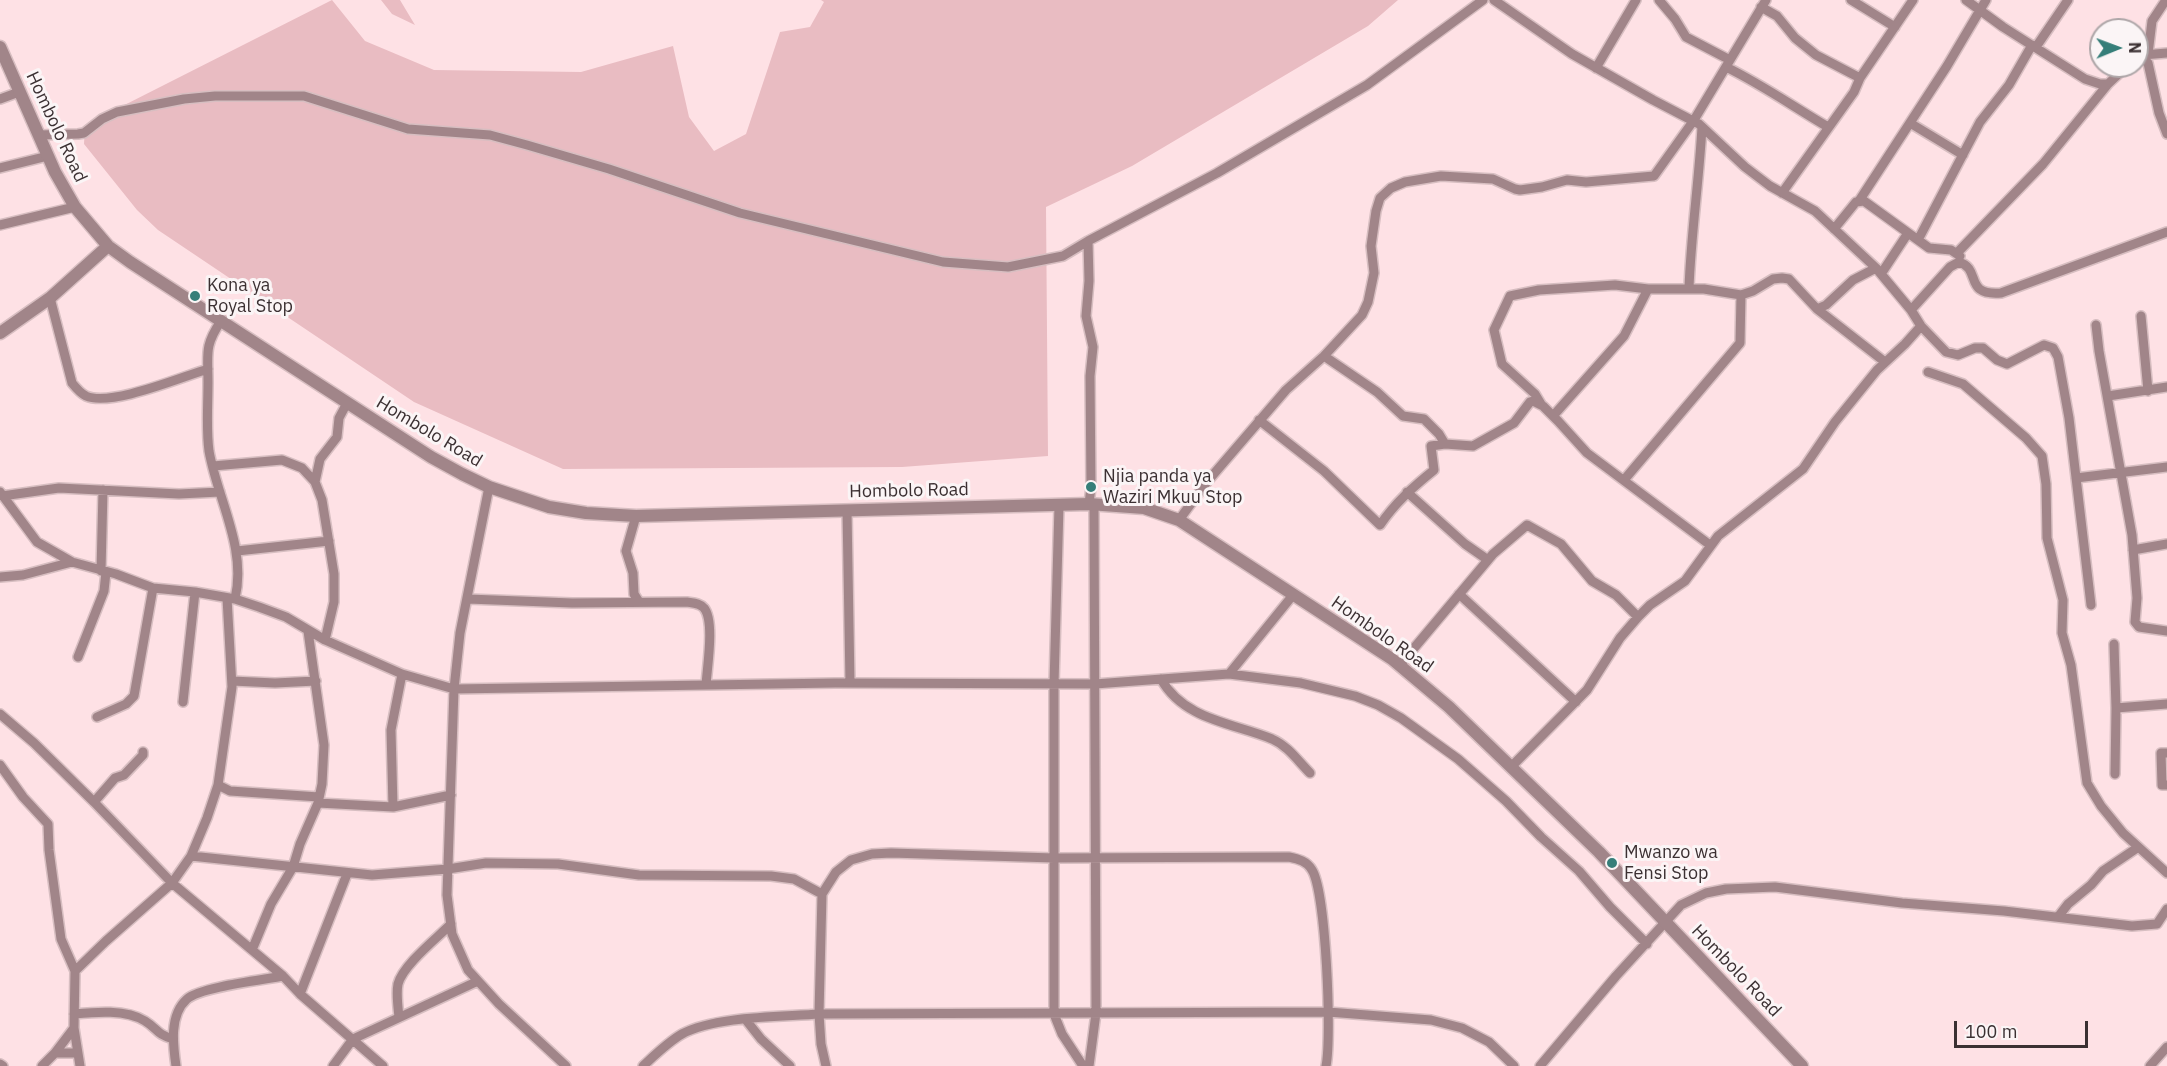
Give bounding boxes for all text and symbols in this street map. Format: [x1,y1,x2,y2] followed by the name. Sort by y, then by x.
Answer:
[2089,18,2149,78] north arrow
[2125,42,2145,54] text: N
[21,68,91,186] street label: Hombolo Road
[207,275,293,318] place label: Kona ya Royal Stop
[188,289,202,303] marker: Kona ya Royal Stop
[372,392,486,472] street label: Hombolo Road
[1103,466,1243,508] place label: Njia panda ya Waziri Mkuu Stop
[849,479,969,503] street label: Hombolo Road
[1084,480,1098,494] marker: Njia panda ya Waziri Mkuu Stop
[1327,592,1437,678] street label: Hombolo Road
[1624,842,1718,884] place label: Mwanzo wa Fensi Stop
[1605,856,1619,870] marker: Mwanzo wa Fensi Stop
[1687,920,1785,1022] street label: Hombolo Road
[1957,1009,2090,1047] scale bar
[1965,1020,2017,1043] text: 100 m

